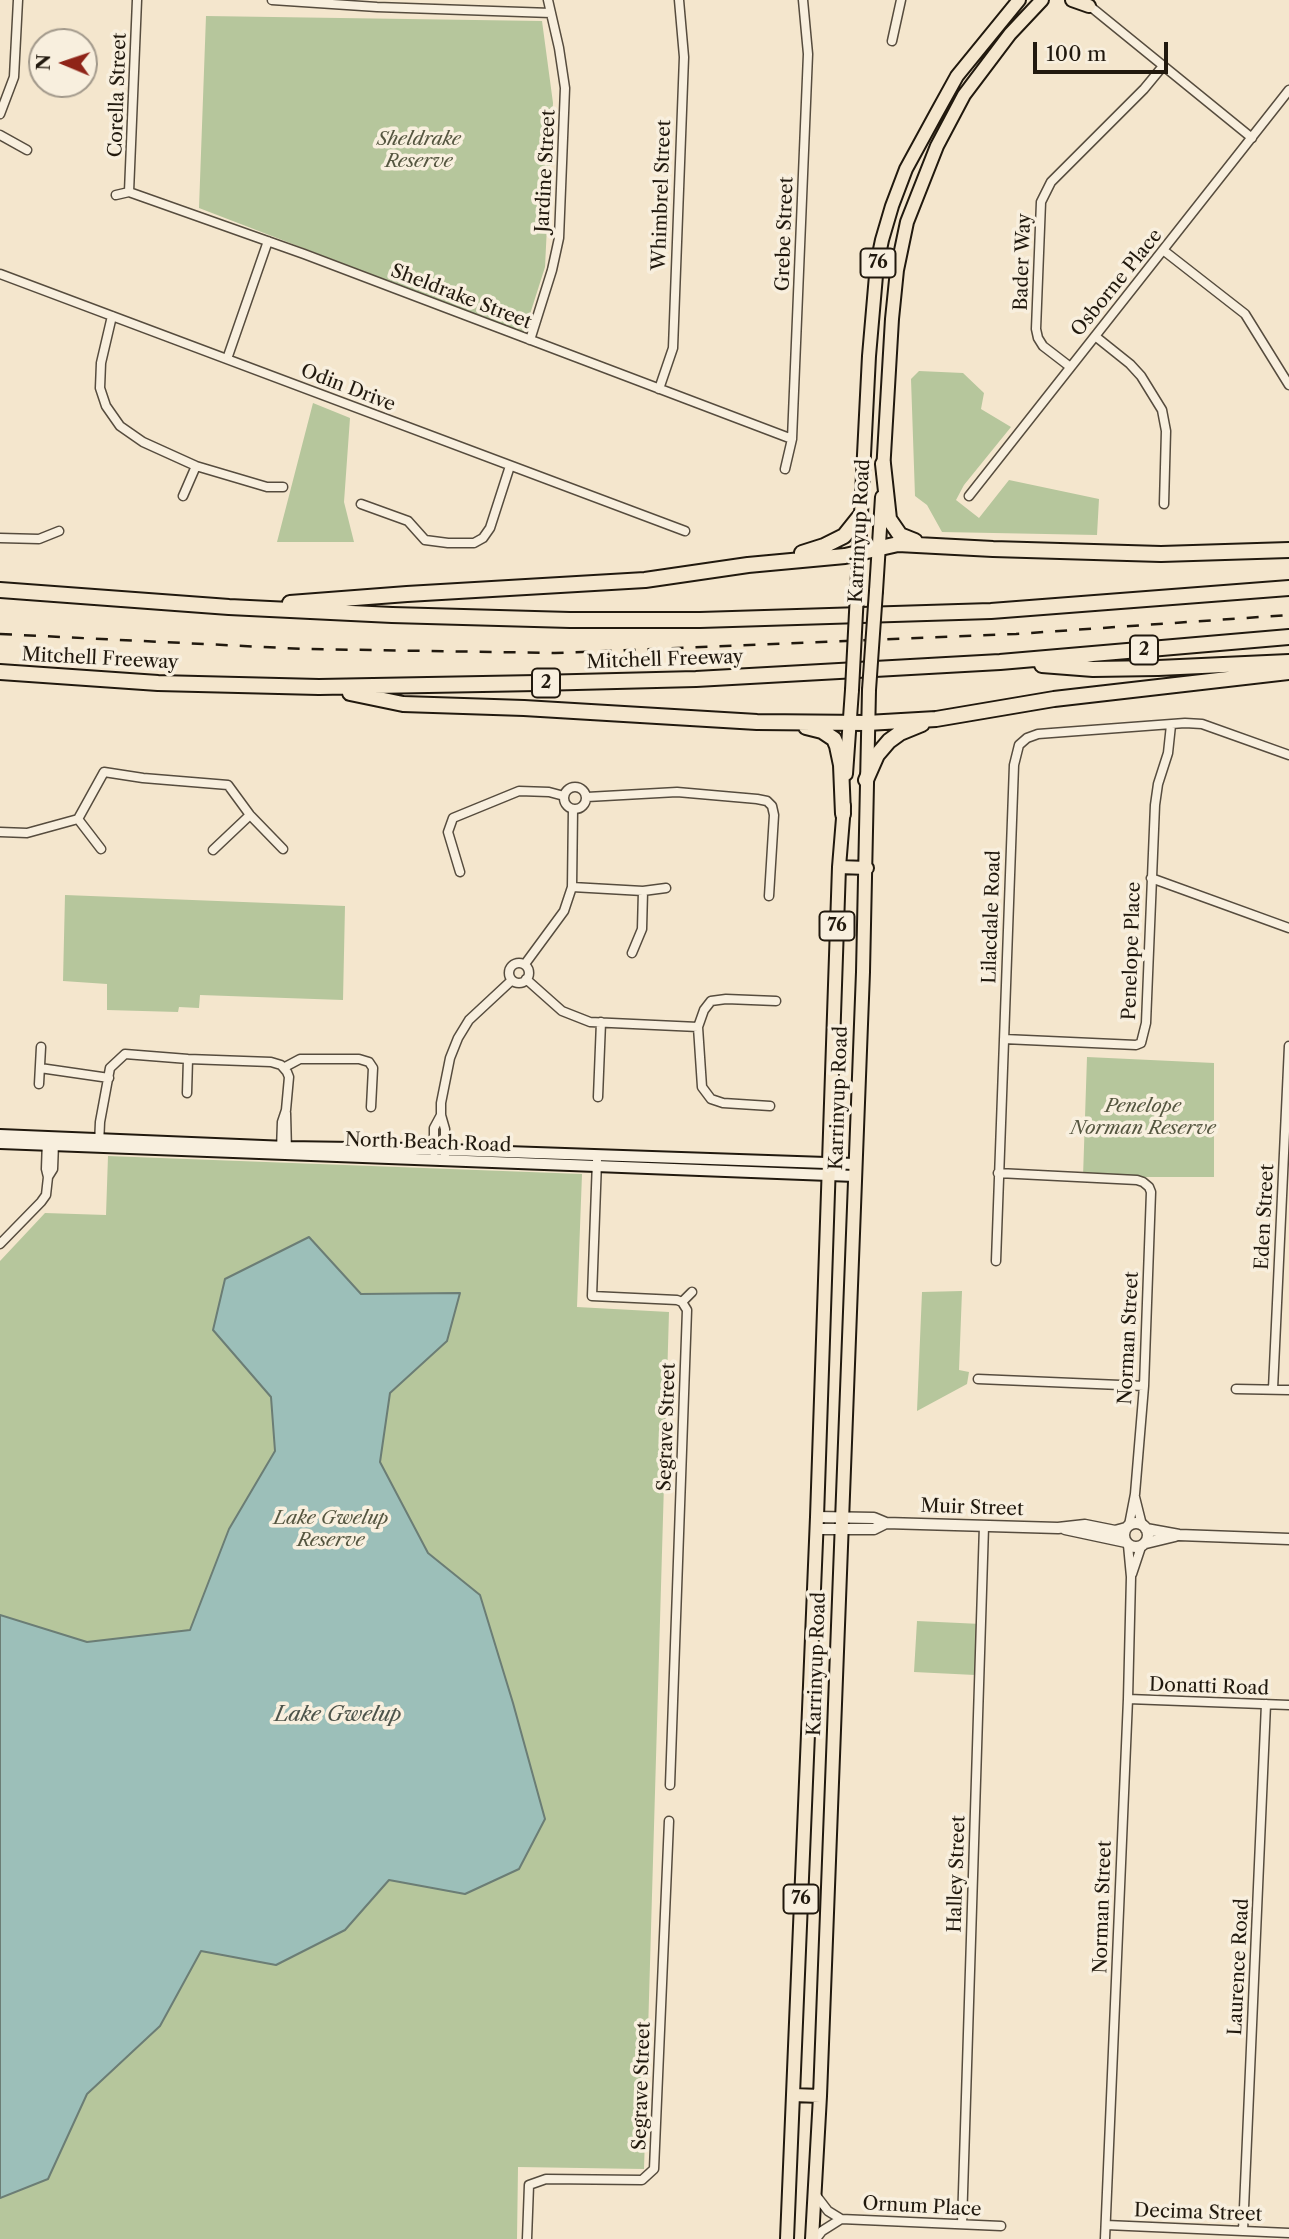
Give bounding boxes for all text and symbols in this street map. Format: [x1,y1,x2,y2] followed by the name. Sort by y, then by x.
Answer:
[28,28,98,98] north arrow
[1037,28,1172,72] scale bar
[104,32,132,158] street label: Corella Street
[1046,41,1107,66] text: 100 m
[32,54,55,71] text: N
[531,109,561,233] street label: Jardine Street
[648,119,676,271] street label: Whimbrel Street
[377,129,461,173] park label: Sheldrake Reserve
[772,176,798,292] street label: Grebe Street
[1010,213,1036,311] street label: Bader Way
[1067,225,1167,341] street label: Osborne Place
[860,248,896,278] road number: 76
[387,260,535,334] street label: Sheldrake Street
[297,360,399,416] street label: Odin Drive
[845,458,875,604] street label: Karrinyup Road
[1130,636,1158,664] road number: 2
[21,644,179,674] street label: Mitchell Freeway
[586,646,744,674] street label: Mitchell Freeway
[532,668,560,698] road number: 2
[978,850,1006,984] street label: Lilacdale Road
[1118,881,1146,1021] street label: Penelope Place
[820,911,854,940] road number: 76
[825,1026,853,1170] street label: Karrinyup Road
[1070,1096,1216,1140] park label: Penelope Norman Reserve
[344,1129,512,1157] street label: North Beach Road
[1251,1163,1279,1271] street label: Eden Street
[1114,1271,1144,1405] street label: Norman Street
[653,1362,681,1492] street label: Segrave Street
[920,1495,1024,1521] street label: Muir Street
[274,1508,388,1552] park label: Lake Gwelup Reserve
[803,1592,831,1736] street label: Karrinyup Road
[1149,1674,1269,1700] street label: Donatti Road
[274,1702,402,1728] water label: Lake Gwelup
[944,1815,970,1933] street label: Halley Street
[1089,1840,1117,1974] street label: Norman Street
[784,1884,818,1913] road number: 76
[1224,1898,1254,2036] street label: Laurence Road
[628,2021,656,2151] street label: Segrave Street
[862,2193,982,2221] street label: Ornum Place
[1133,2199,1263,2227] street label: Decima Street

